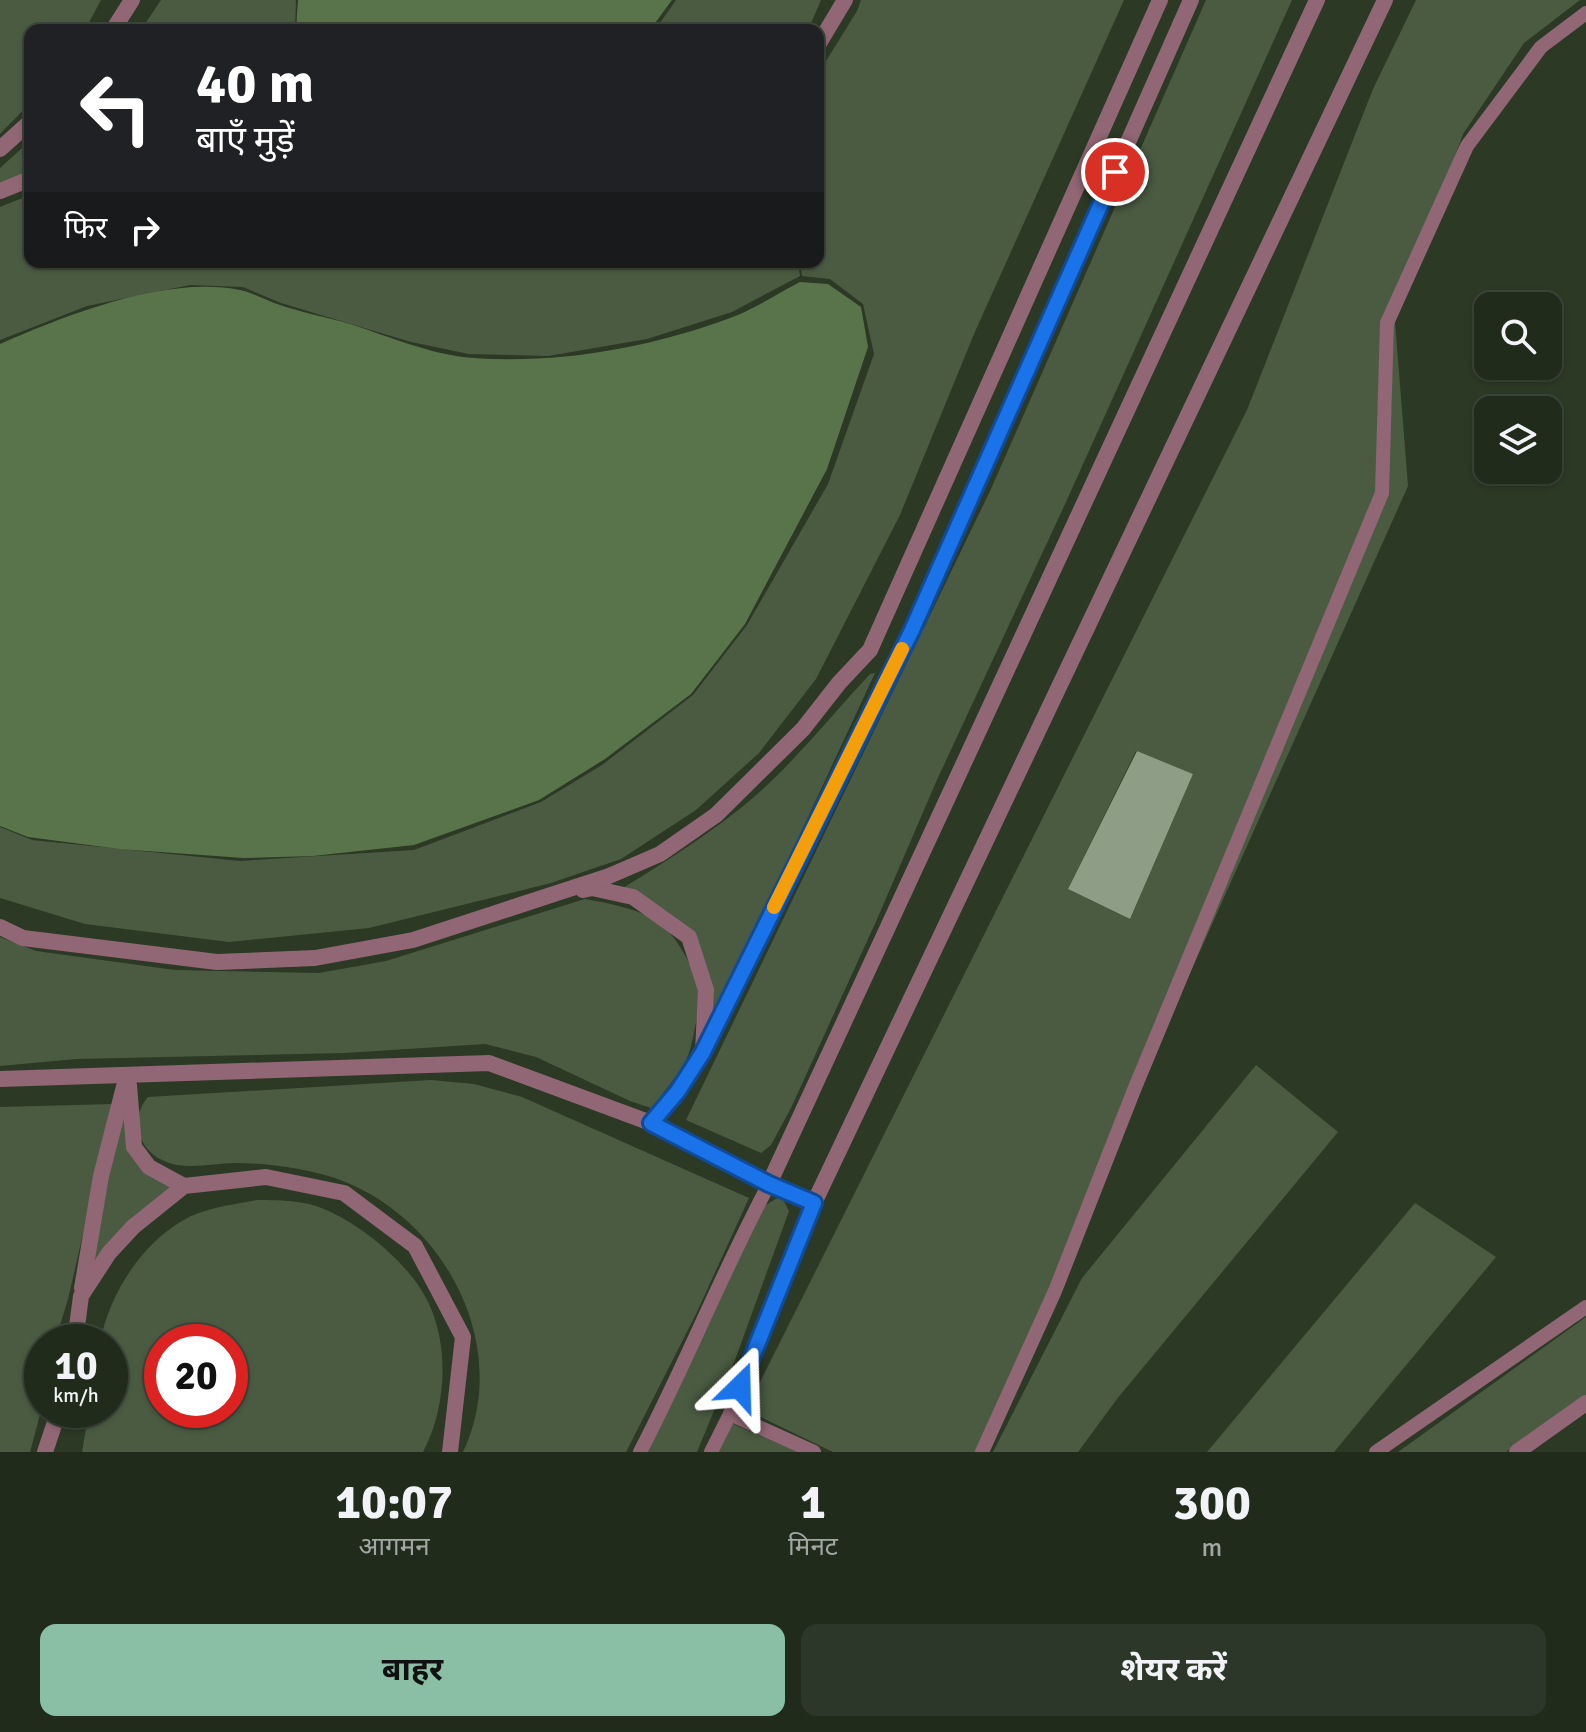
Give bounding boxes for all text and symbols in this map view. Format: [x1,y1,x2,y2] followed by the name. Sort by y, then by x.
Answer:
[196,49,314,118] text: 40 m
[64,56,168,160] icon: left
[196,118,295,163] text: बाएँ मुड़ें
[1081,138,1149,206] pin
[1093,150,1137,194] icon: arrive
[123,208,167,252] icon: right
[64,210,107,247] text: फिर
[1474,292,1562,484] map controls
[1474,292,1562,380] button: search
[1474,396,1562,484] button: layers
[144,1324,248,1428] speed limit sign: 20
[54,1341,98,1391] text: 10
[698,1345,782,1429] position arrow
[53,1383,99,1408] text: km/h
[335,1473,453,1532] text: 10:07
[800,1473,826,1532] text: 1
[1173,1474,1251,1533] text: 300
[358,1531,430,1563] text: आगमन
[788,1531,838,1563] text: मिनट
[1202,1532,1222,1564] text: m
[40,1624,785,1716] button: बाहर
[801,1624,1546,1716] button: शेयर करें

